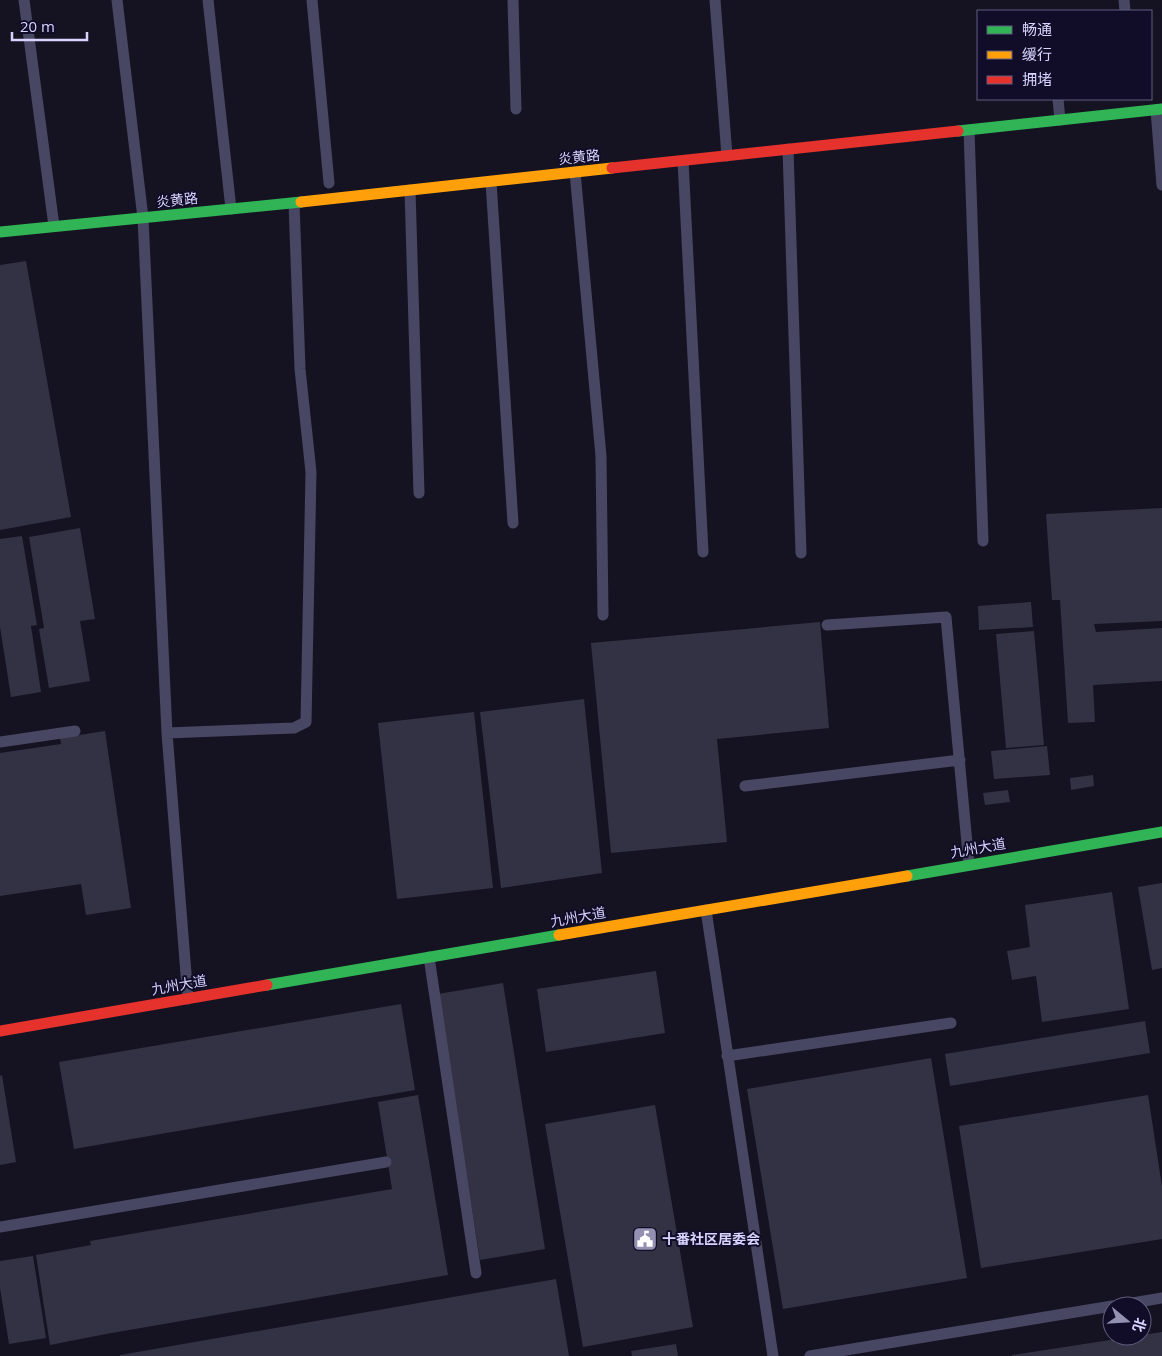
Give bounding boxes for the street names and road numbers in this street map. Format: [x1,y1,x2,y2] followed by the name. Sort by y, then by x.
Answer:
[557,145,601,168] street label: 炎黄路
[155,188,199,211] street label: 炎黄路
[949,833,1007,862] street label: 九州大道
[549,902,607,931] street label: 九州大道
[150,970,208,999] street label: 九州大道

